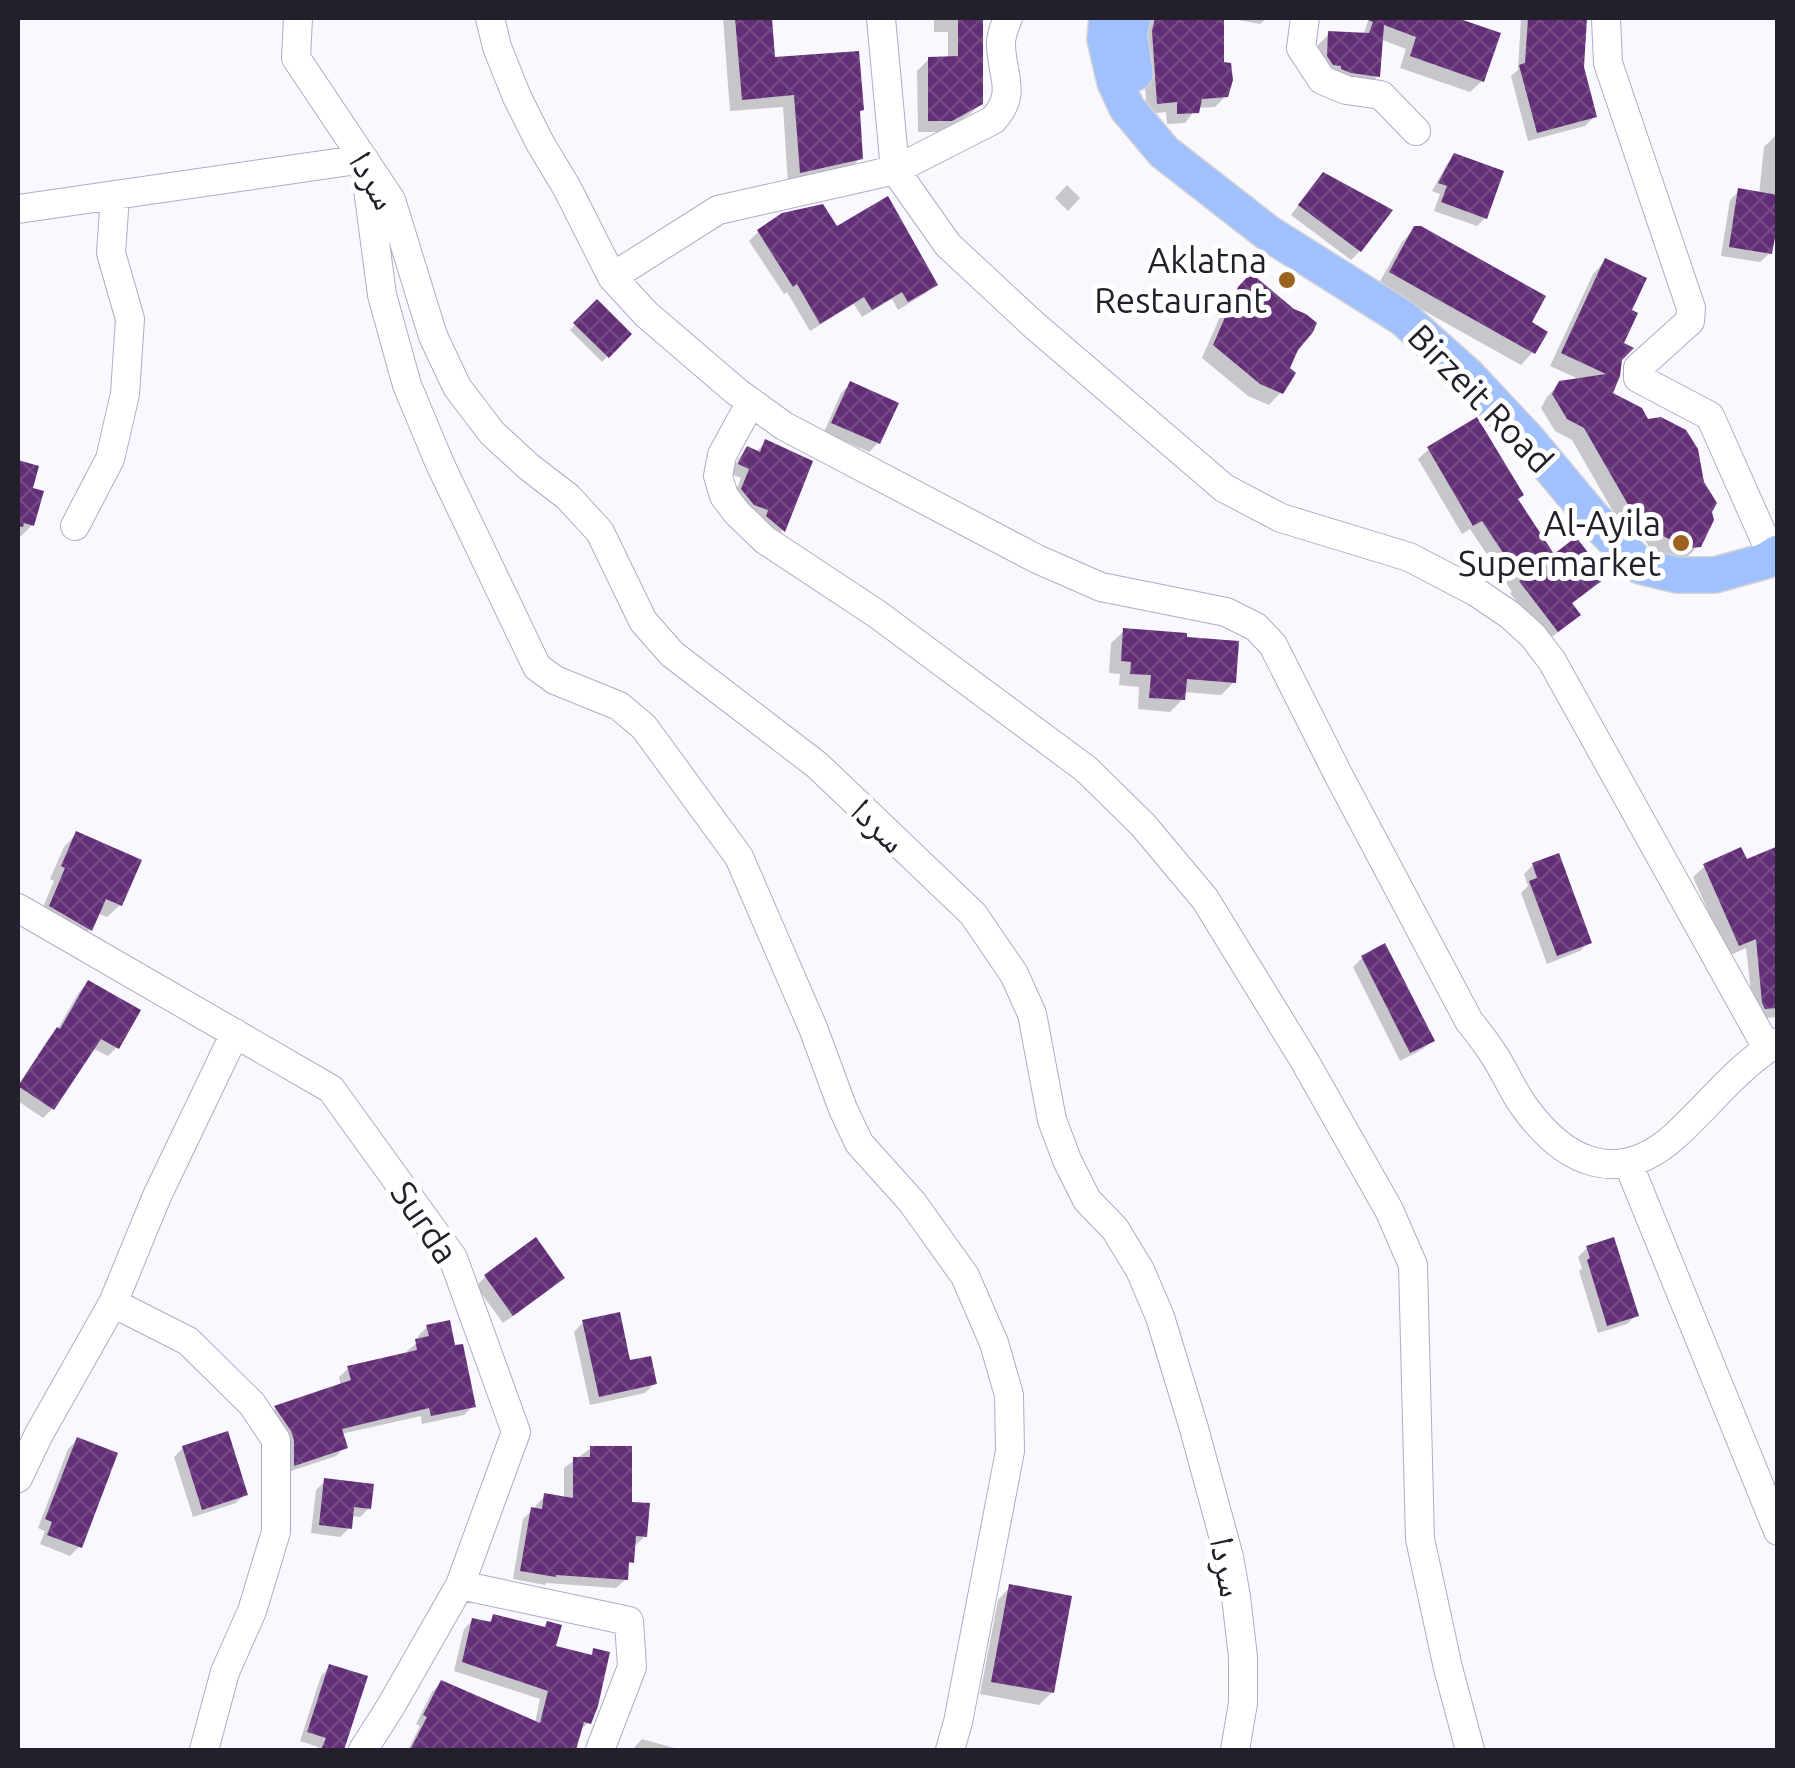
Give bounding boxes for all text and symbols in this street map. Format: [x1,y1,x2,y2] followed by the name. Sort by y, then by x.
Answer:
[342,144,406,216] street label: سردا
[1094,240,1267,320] place label: Aklatna Restaurant
[1276,269,1298,291] marker: Aklatna Restaurant
[1401,316,1561,480] street label: Birzeit Road
[1458,503,1661,583] place label: Al-Ayila Supermarket
[1670,532,1692,554] marker: Al-Ayila Supermarket
[844,790,914,860] street label: سردا
[383,1173,467,1271] street label: Surda
[1203,1534,1253,1600] street label: سردا

